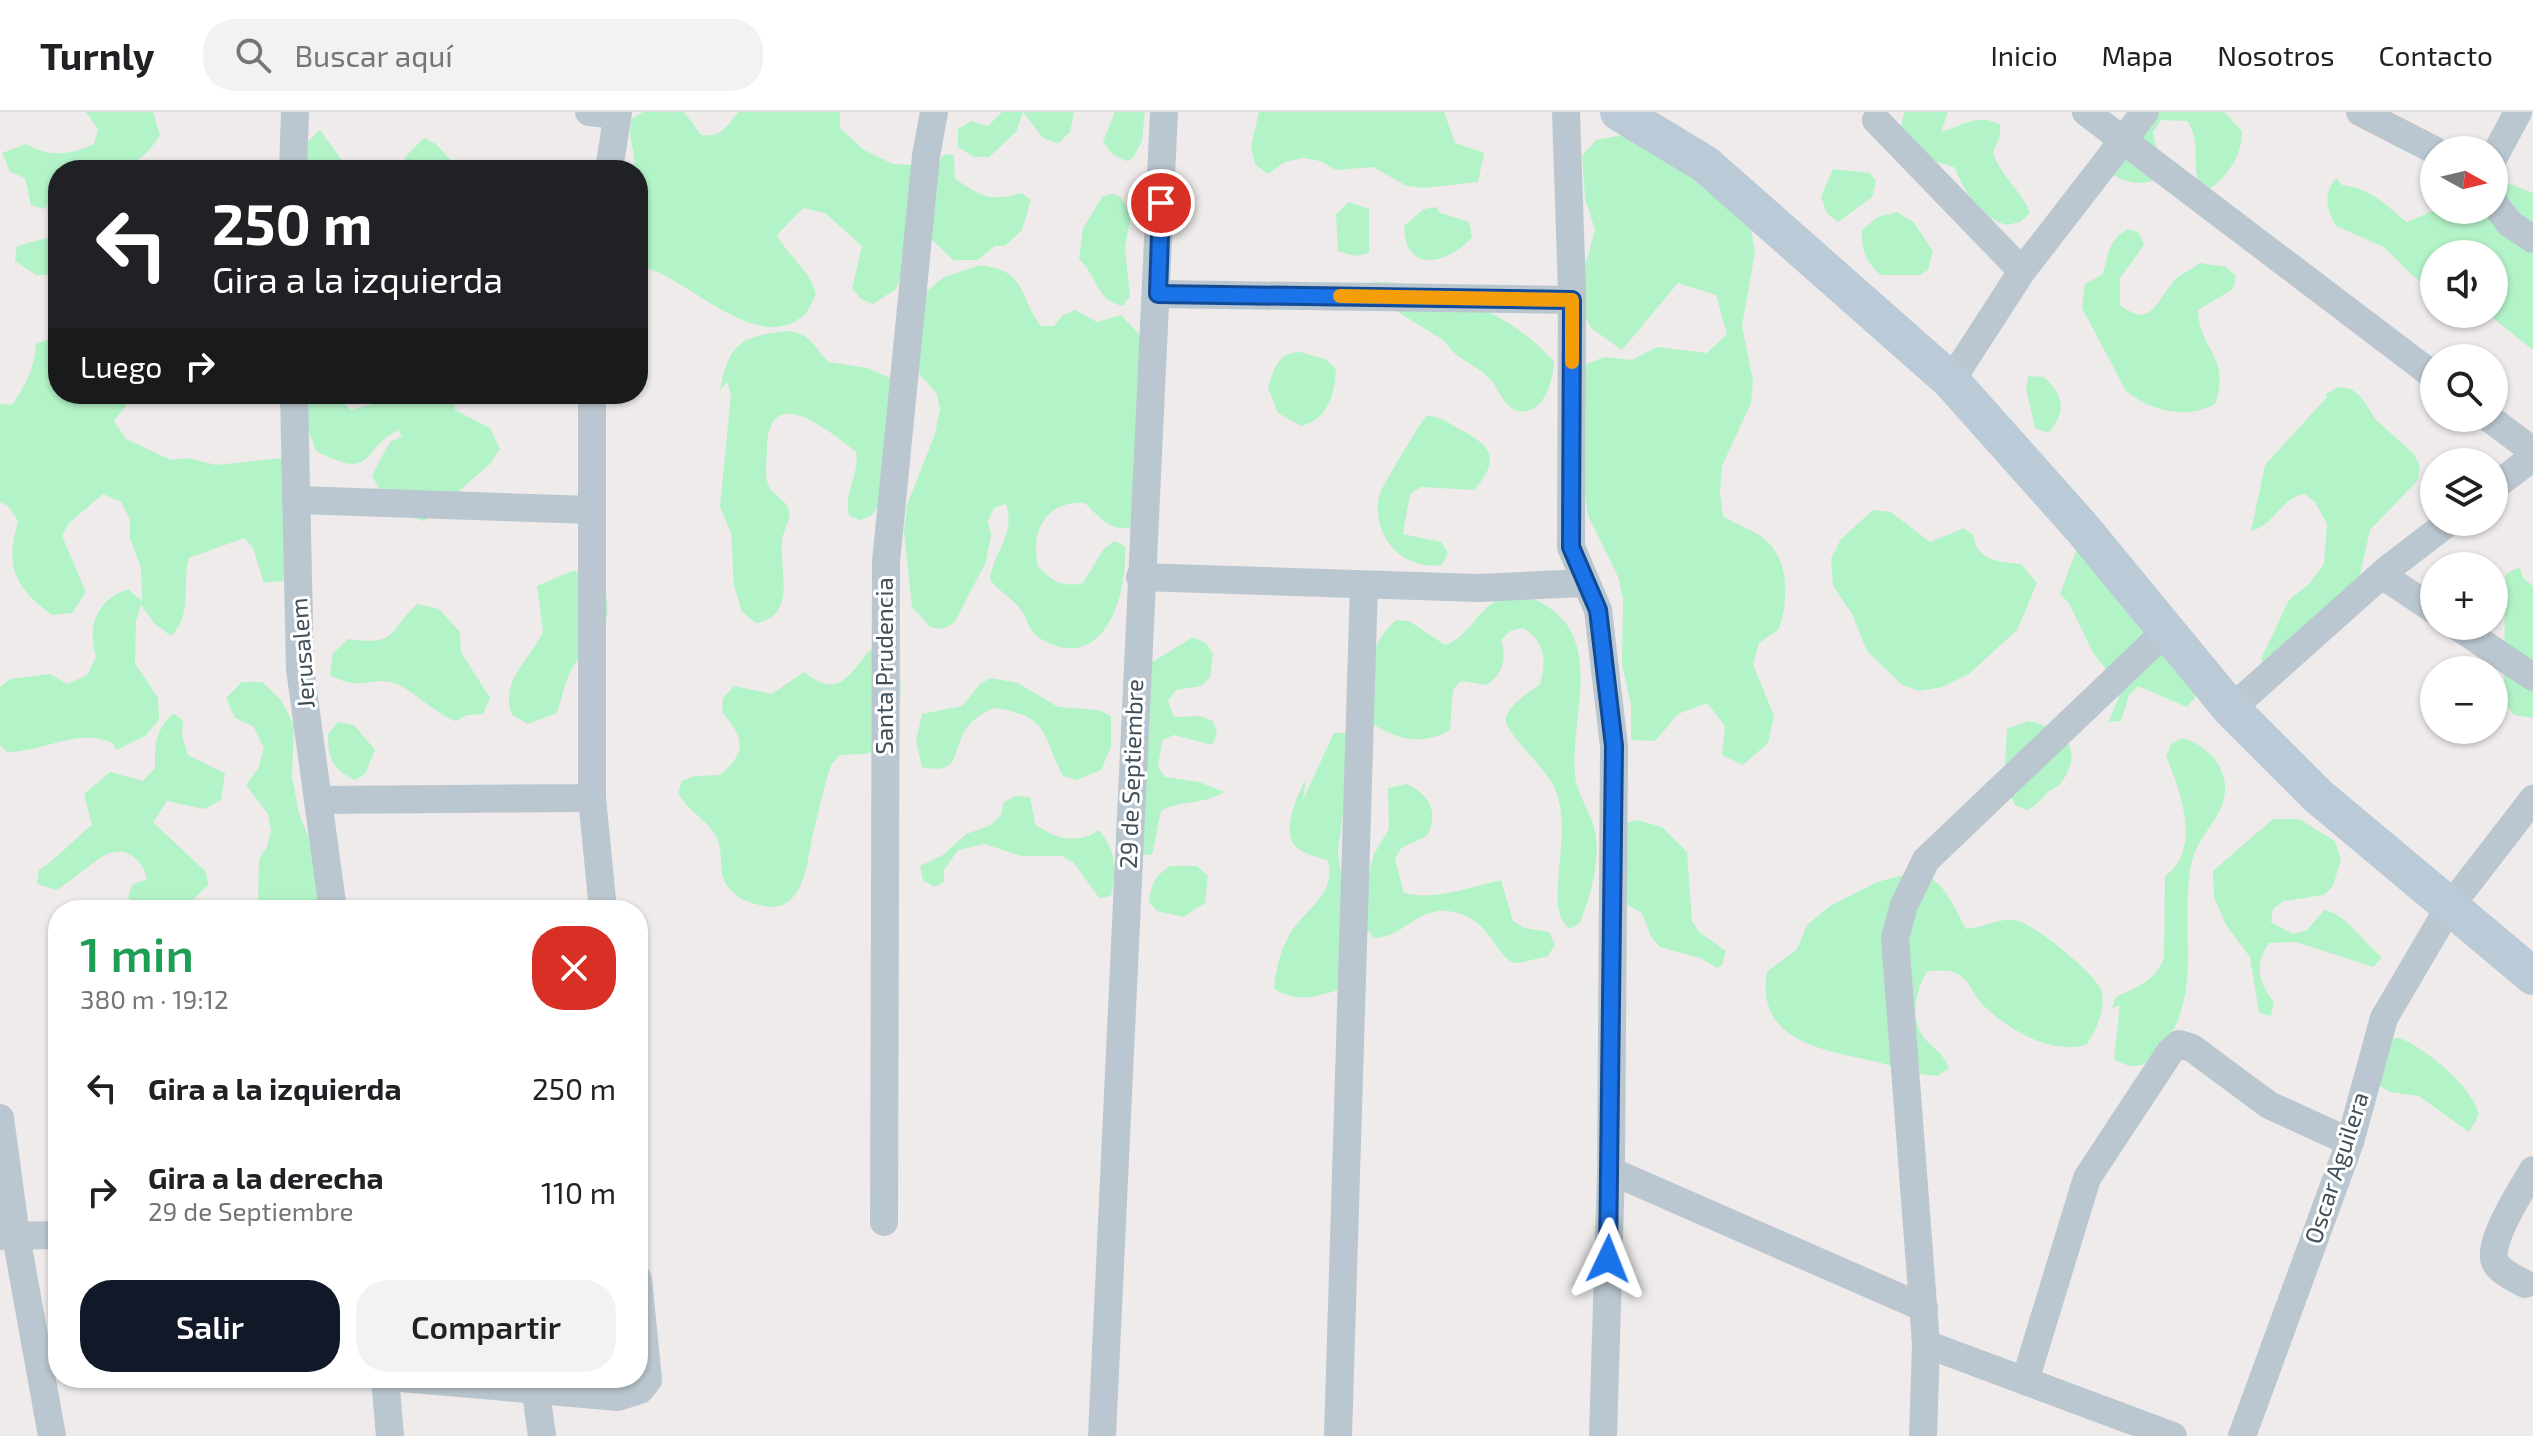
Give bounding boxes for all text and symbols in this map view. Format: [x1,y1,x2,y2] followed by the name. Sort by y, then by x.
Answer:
[203,19,763,91] search box
[40,32,155,78] text: Turnly
[231,33,275,77] icon: search
[295,37,453,73] text: Buscar aquí
[1991,38,2058,72] text: Inicio
[2102,38,2173,72] text: Mapa
[2217,38,2335,72] text: Nosotros
[2379,38,2493,72] text: Contacto
[2420,136,2508,224] north arrow
[2420,136,2508,744] map controls
[1127,169,1195,237] pin
[1139,181,1183,225] icon: arrive
[212,189,372,256] text: 250 m
[80,192,184,296] icon: left
[2420,240,2508,328] button: sound
[212,257,503,300] text: Gira a la izquierda
[178,344,222,388] icon: right
[2420,344,2508,432] button: search
[80,348,162,384] text: Luego
[2420,448,2508,536] button: layers
[2420,552,2508,640] button: +
[869,577,898,755] street label: Santa Prudencia
[283,597,320,709] street label: Jerusalem
[2420,656,2508,744] button: −
[1113,679,1148,869] street label: 29 de Septiembre
[80,924,194,982] text: 1 min
[532,926,616,1010] button: close
[80,983,229,1014] text: 380 m · 19:12
[80,1066,124,1110] icon: left
[148,1070,402,1106] text: Gira a la izquierda
[532,1070,616,1106] text: 250 m
[2297,1088,2374,1247] street label: Oscar Aguilera
[148,1159,384,1195] text: Gira a la derecha
[80,1170,124,1214] icon: right
[541,1174,616,1210] text: 110 m
[148,1195,354,1226] text: 29 de Septiembre
[1566,1217,1650,1301] position arrow
[80,1280,340,1372] button: Salir
[356,1280,616,1372] button: Compartir

